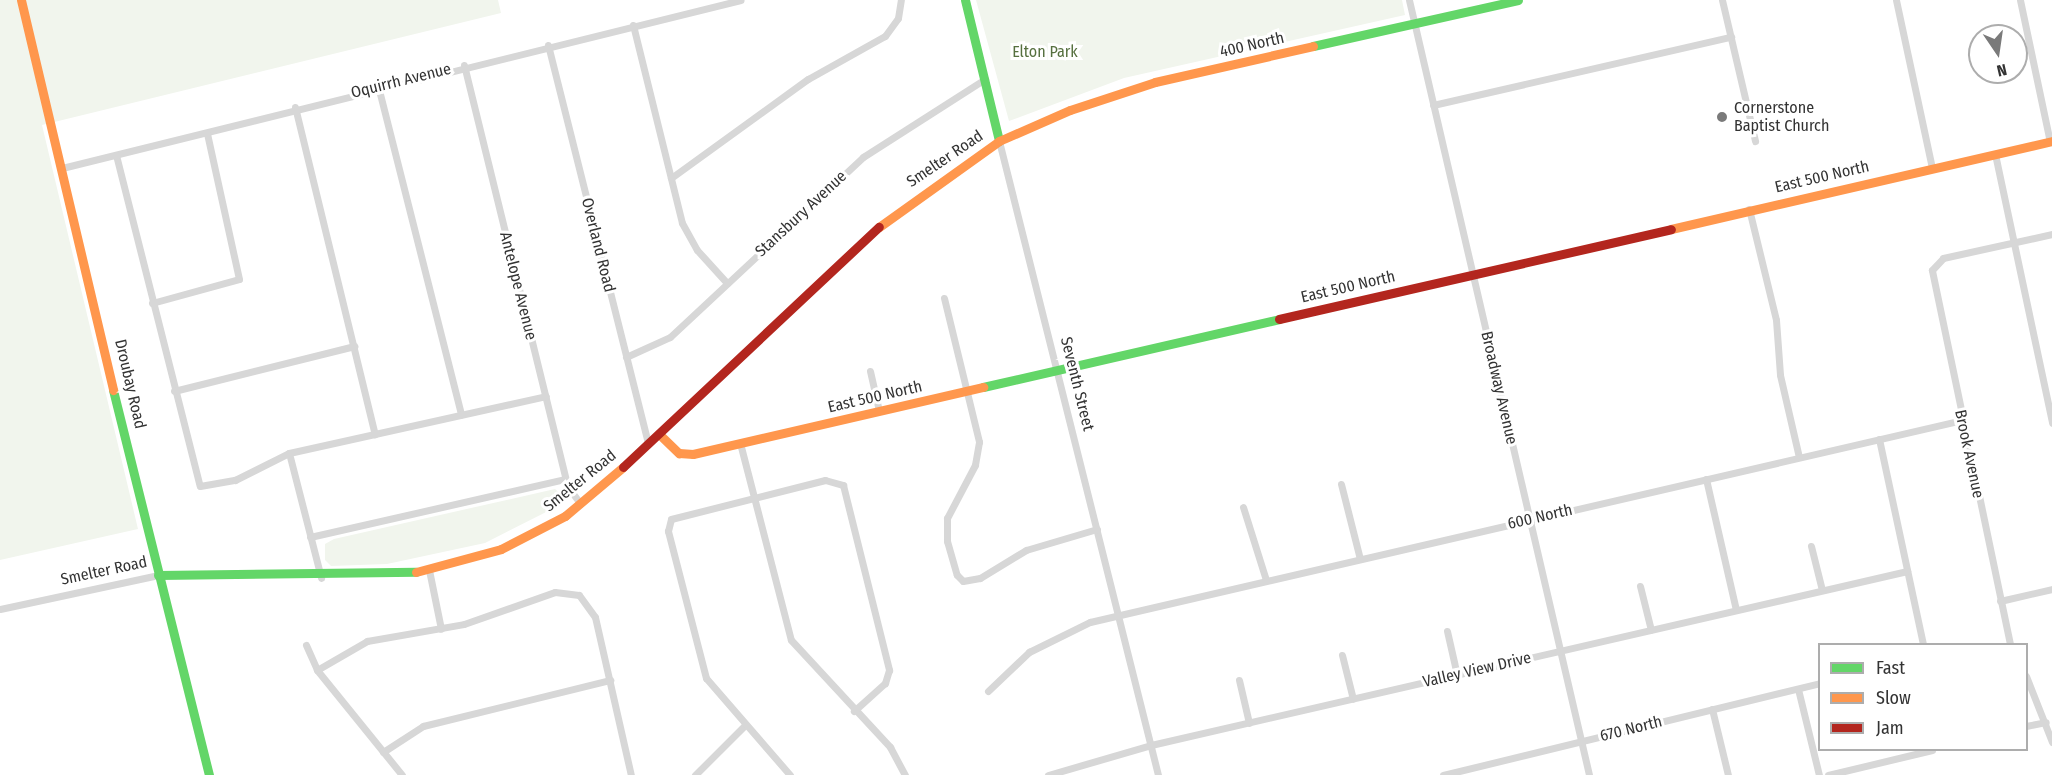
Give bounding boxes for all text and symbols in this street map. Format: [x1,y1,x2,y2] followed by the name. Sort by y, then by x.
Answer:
[1968,24,2028,84] north arrow
[1218,28,1286,62] street label: 400 North
[1012,42,1078,62] park label: Elton Park
[349,59,453,103] street label: Oquirrh Avenue
[1995,60,2009,80] text: N
[1734,98,1829,136] place label: Cornerstone Baptist Church
[1715,110,1729,124] marker: Cornerstone Baptist Church
[903,126,987,192] street label: Smelter Road
[1773,157,1871,197] street label: East 500 North
[751,167,851,261] street label: Stansbury Avenue
[577,196,619,294] street label: Overland Road
[495,230,541,342] street label: Antelope Avenue
[1299,267,1397,307] street label: East 500 North
[1477,330,1521,446] street label: Broadway Avenue
[1056,335,1098,433] street label: Seventh Street
[110,337,150,431] street label: Droubay Road
[826,377,924,417] street label: East 500 North
[1950,408,1988,500] street label: Brook Avenue
[540,446,620,516] street label: Smelter Road
[1506,500,1574,534] street label: 600 North
[59,552,149,590] street label: Smelter Road
[1818,643,2028,751] legend
[1421,648,1533,692] street label: Valley View Drive
[1876,657,1905,679] text: Fast
[1876,687,1911,709] text: Slow
[1598,712,1664,746] street label: 670 North
[1876,717,1904,739] text: Jam

